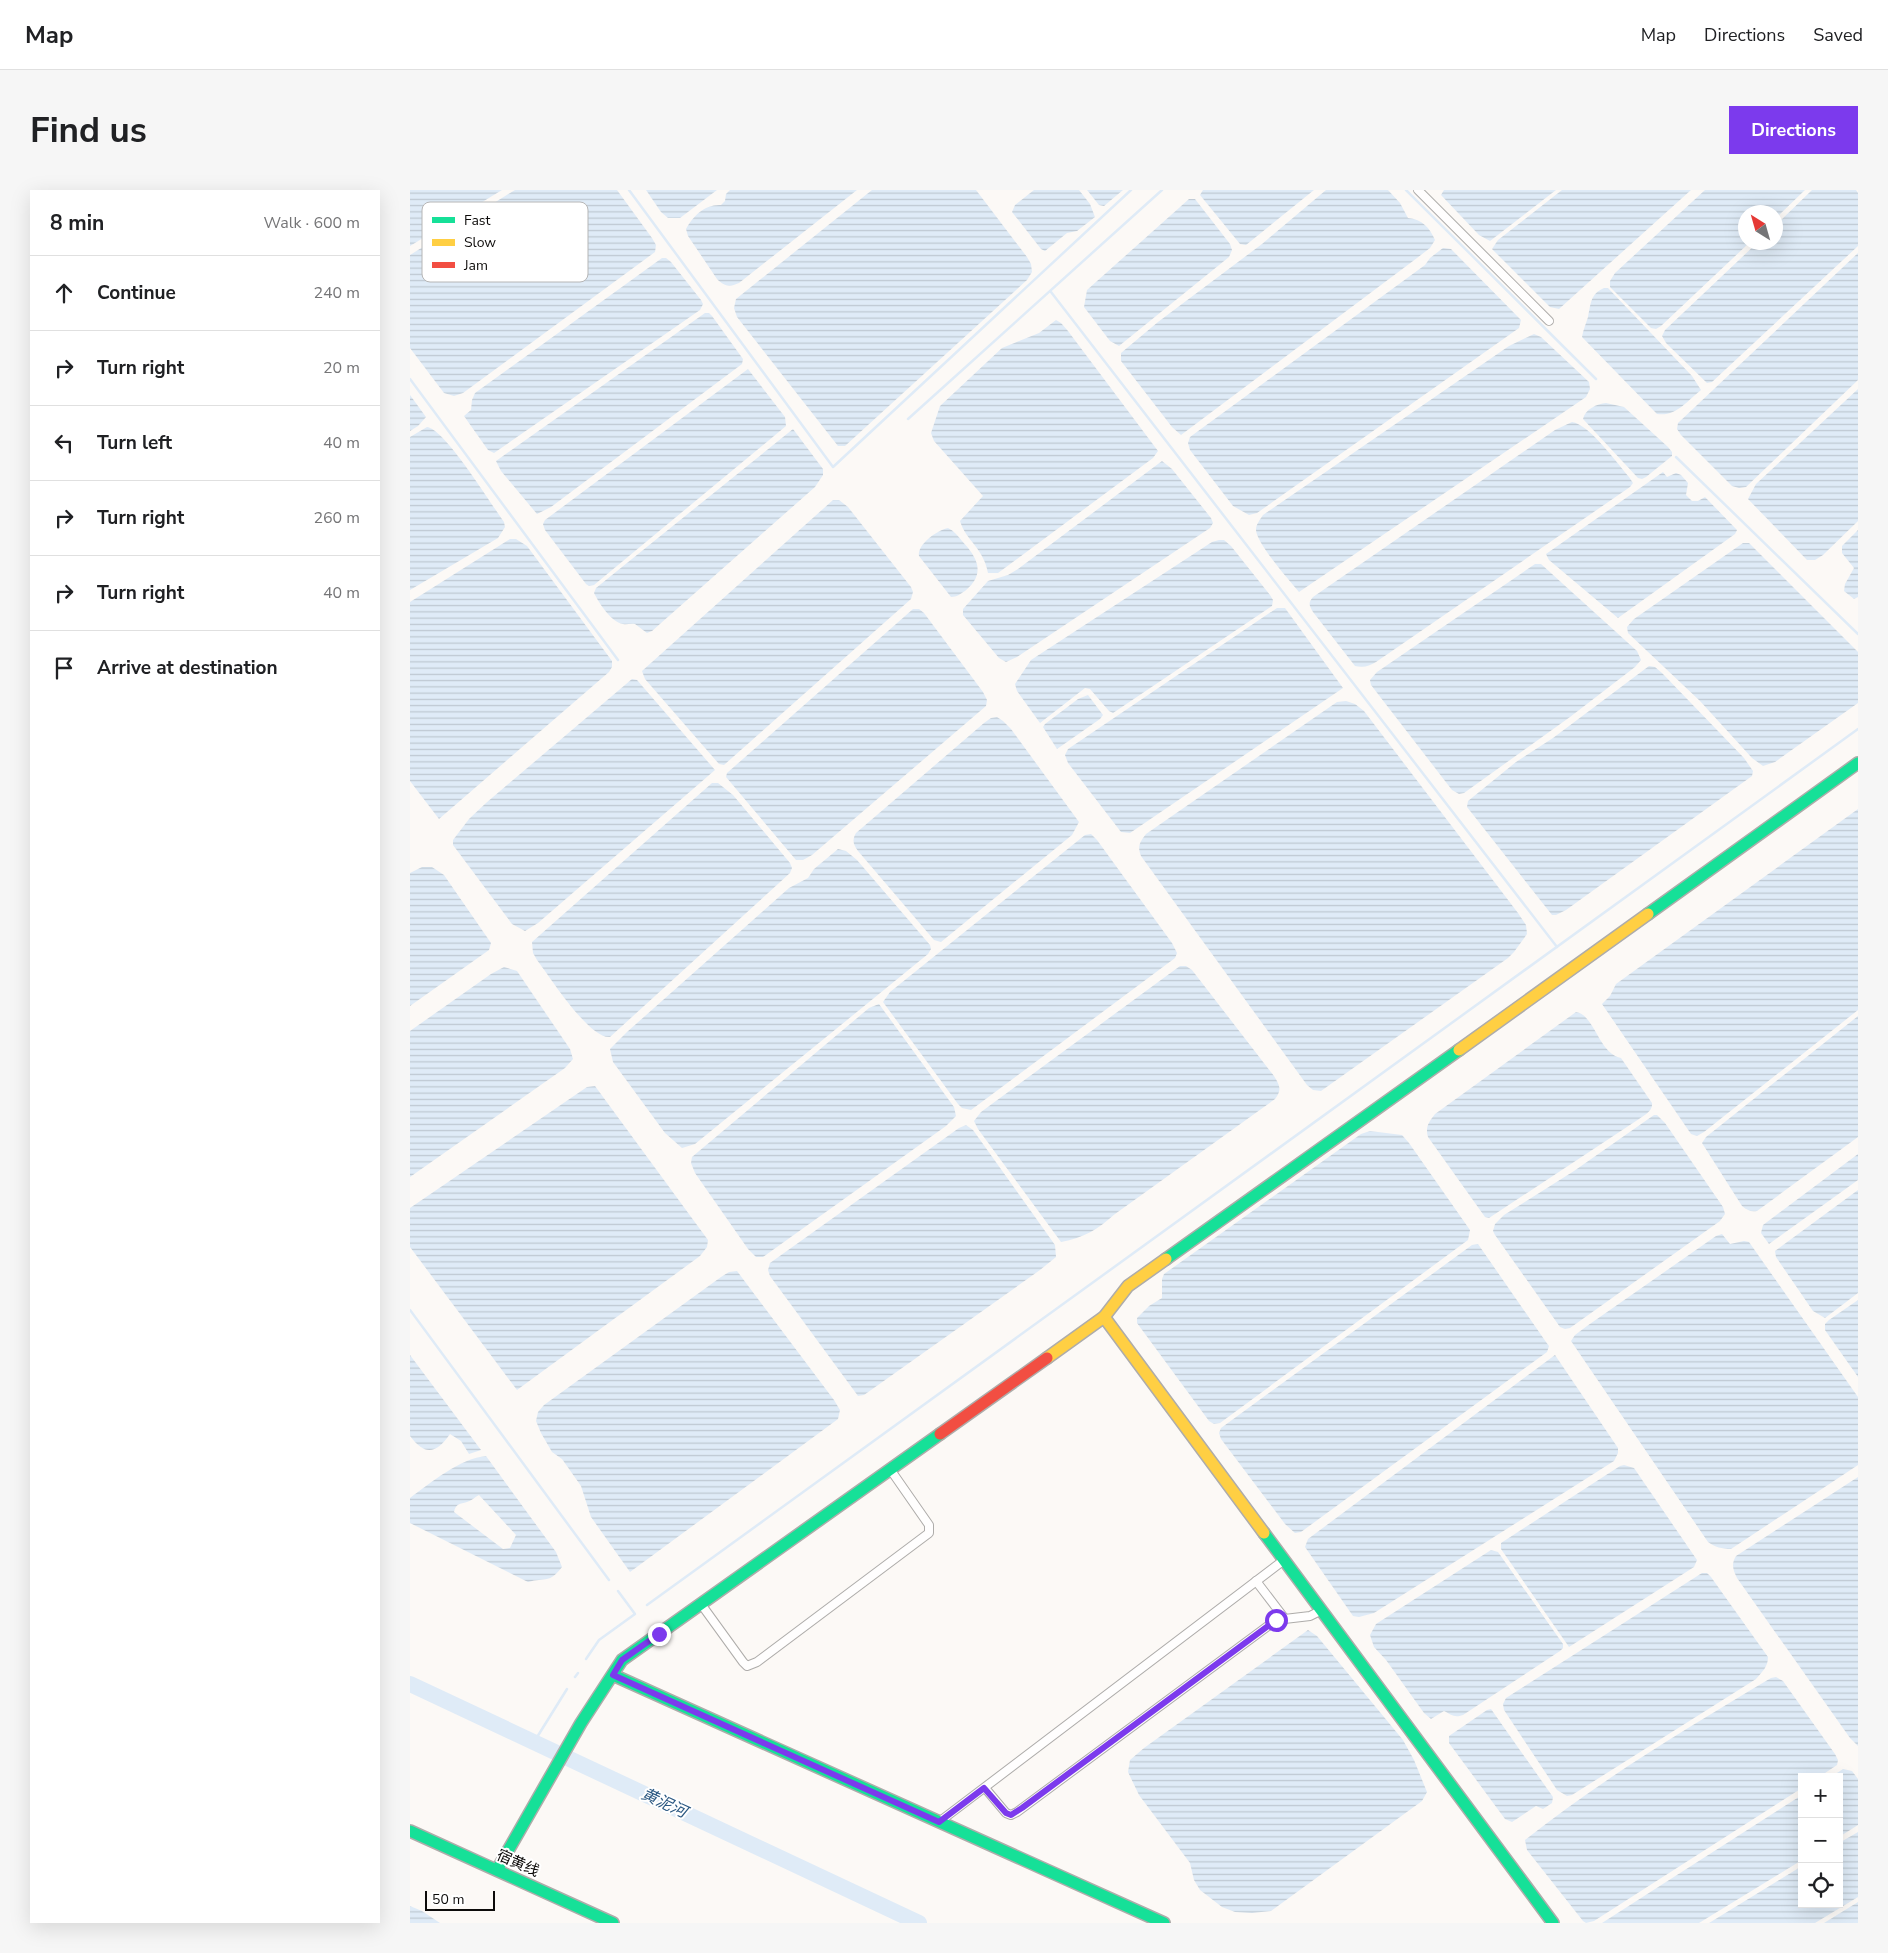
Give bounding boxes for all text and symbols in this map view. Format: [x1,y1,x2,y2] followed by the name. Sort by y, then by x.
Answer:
[25,19,73,51] text: Map
[1641,23,1676,47] text: Map
[1704,23,1785,47] text: Directions
[1813,23,1863,47] text: Saved
[1729,106,1858,154] button: Directions
[30,107,147,154] text: Find us
[422,202,588,282] legend
[1738,205,1783,250] north arrow
[50,209,104,237] text: 8 min
[464,211,490,230] text: Fast
[264,212,360,234] text: Walk · 600 m
[464,233,496,252] text: Slow
[463,256,488,275] text: Jam
[50,279,78,307] icon: ahead
[97,280,176,306] text: Continue
[313,282,360,304] text: 240 m
[50,354,78,382] icon: right
[97,355,184,381] text: Turn right
[323,357,360,379] text: 20 m
[50,429,78,457] icon: left
[97,430,172,456] text: Turn left
[323,432,360,454] text: 40 m
[50,504,78,532] icon: right
[97,505,184,531] text: Turn right
[313,507,360,529] text: 260 m
[50,579,78,607] icon: right
[97,580,184,606] text: Turn right
[323,582,360,604] text: 40 m
[50,654,78,682] icon: arrive
[97,655,278,681] text: Arrive at destination
[1265,1609,1288,1632] route start
[648,1623,671,1646] route end
[1798,1773,1843,1908] map controls
[1798,1773,1843,1818] button: +
[638,1783,693,1824] water label: 黄泥河
[1798,1818,1843,1863] button: −
[493,1845,543,1881] street label: 宿黄线
[1798,1863,1843,1908] button: locate
[425,1888,495,1911] scale bar
[432,1890,464,1909] text: 50 m

